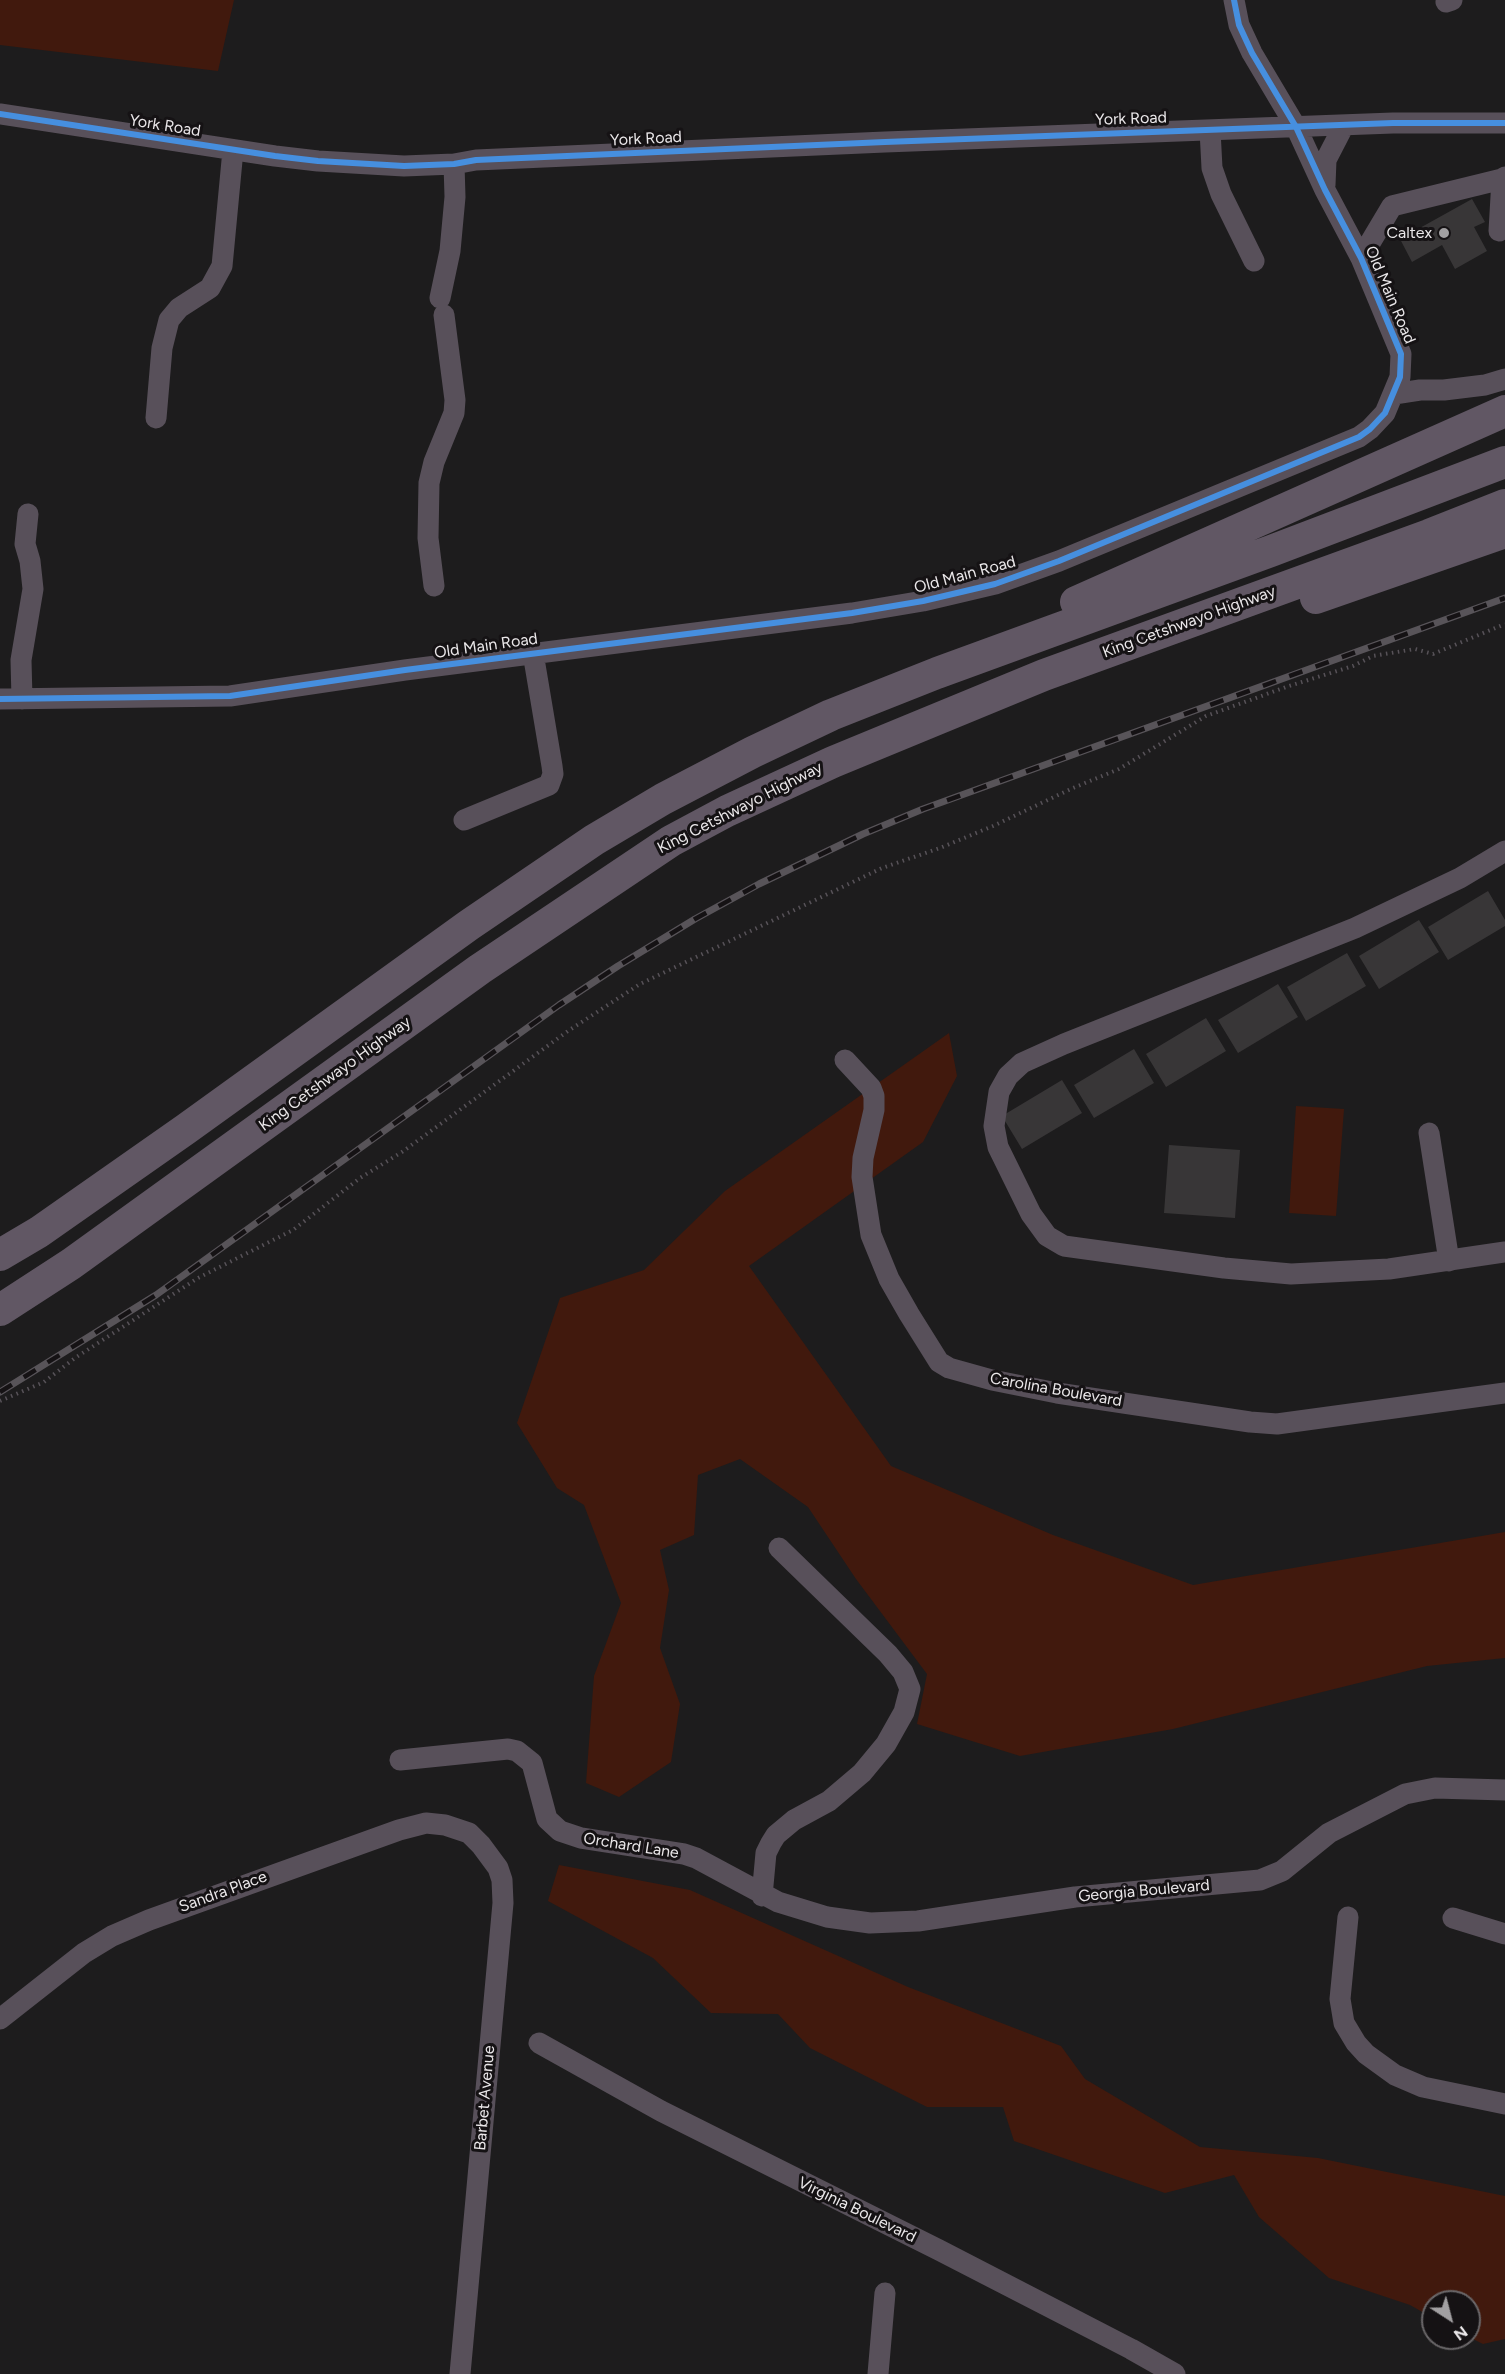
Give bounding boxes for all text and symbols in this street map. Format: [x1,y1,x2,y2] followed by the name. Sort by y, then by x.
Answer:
[1095,108,1167,130] street label: York Road
[128,111,202,141] street label: York Road
[610,128,682,150] street label: York Road
[1387,223,1432,243] place label: Caltex
[1437,226,1451,240] marker: Caltex
[1361,243,1419,347] street label: Old Main Road
[912,552,1018,598] street label: Old Main Road
[1100,582,1278,662] street label: King Cetshwayo Highway
[433,629,539,663] street label: Old Main Road
[654,758,826,858] street label: King Cetshwayo Highway
[255,1012,415,1136] street label: King Cetshwayo Highway
[988,1369,1124,1411] street label: Carolina Boulevard
[582,1829,680,1863] street label: Orchard Lane
[176,1867,270,1917] street label: Sandra Place
[1077,1876,1211,1906] street label: Georgia Boulevard
[471,2045,499,2151] street label: Barbet Avenue
[795,2173,919,2247] street label: Virginia Boulevard
[1421,2290,1481,2350] north arrow
[1450,2322,1471,2345] text: N

